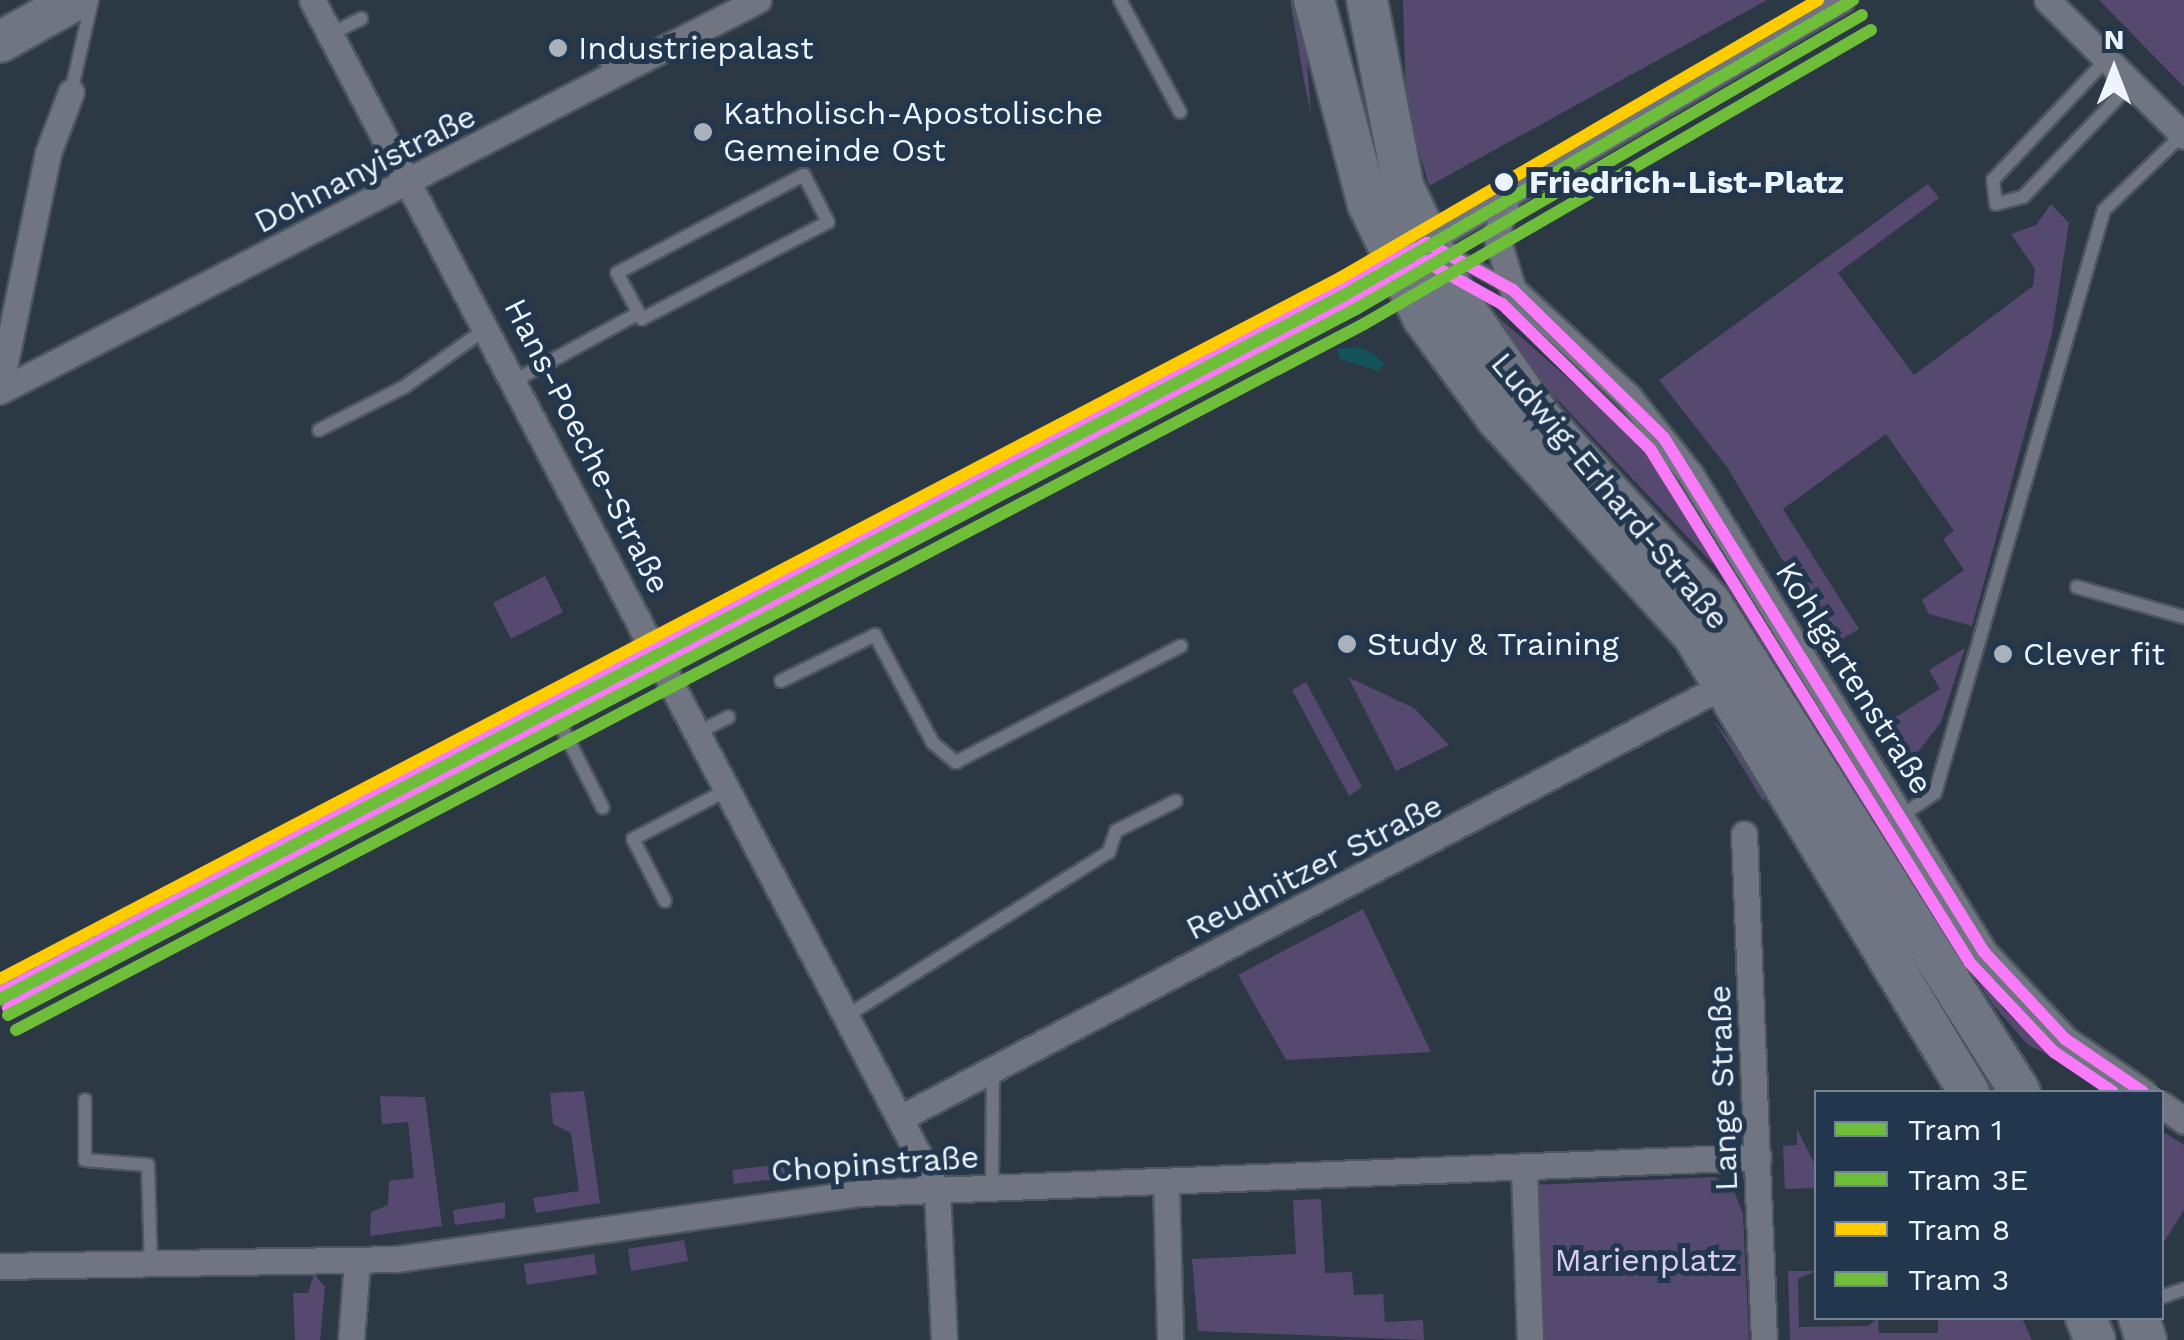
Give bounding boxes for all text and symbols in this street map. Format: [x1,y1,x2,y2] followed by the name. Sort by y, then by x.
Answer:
[2064,20,2164,120] north arrow
[2104,23,2124,56] text: N
[578,29,814,67] place label: Industriepalast
[547,37,569,59] marker: Industriepalast
[723,95,1103,170] place label: Katholisch-Apostolische Gemeinde Ost
[248,97,482,241] street label: Dohnanyistraße
[692,121,714,143] marker: Katholisch-Apostolische Gemeinde Ost
[1529,163,1844,201] place label: Friedrich-List-Platz
[1488,166,1520,198] marker: Friedrich-List-Platz
[496,292,678,600] street label: Hans-Poeche-Straße
[1483,345,1737,637] street label: Ludwig-Erhard-Straße
[1767,555,1941,801] street label: Kohlgartenstraße
[1367,625,1621,663] place label: Study & Training
[1336,633,1358,655] marker: Study & Training
[2023,635,2166,673] place label: Clever fit
[1992,643,2014,665] marker: Clever fit
[1179,786,1449,948] street label: Reudnitzer Straße
[1700,984,1746,1192] street label: Lange Straße
[1814,1090,2164,1320] legend
[1908,1112,2003,1147] text: Tram 1
[770,1138,980,1190] street label: Chopinstraße
[1908,1162,2028,1197] text: Tram 3E
[1908,1212,2010,1247] text: Tram 8
[1555,1241,1737,1279] park label: Marienplatz
[1908,1262,2009,1297] text: Tram 3

